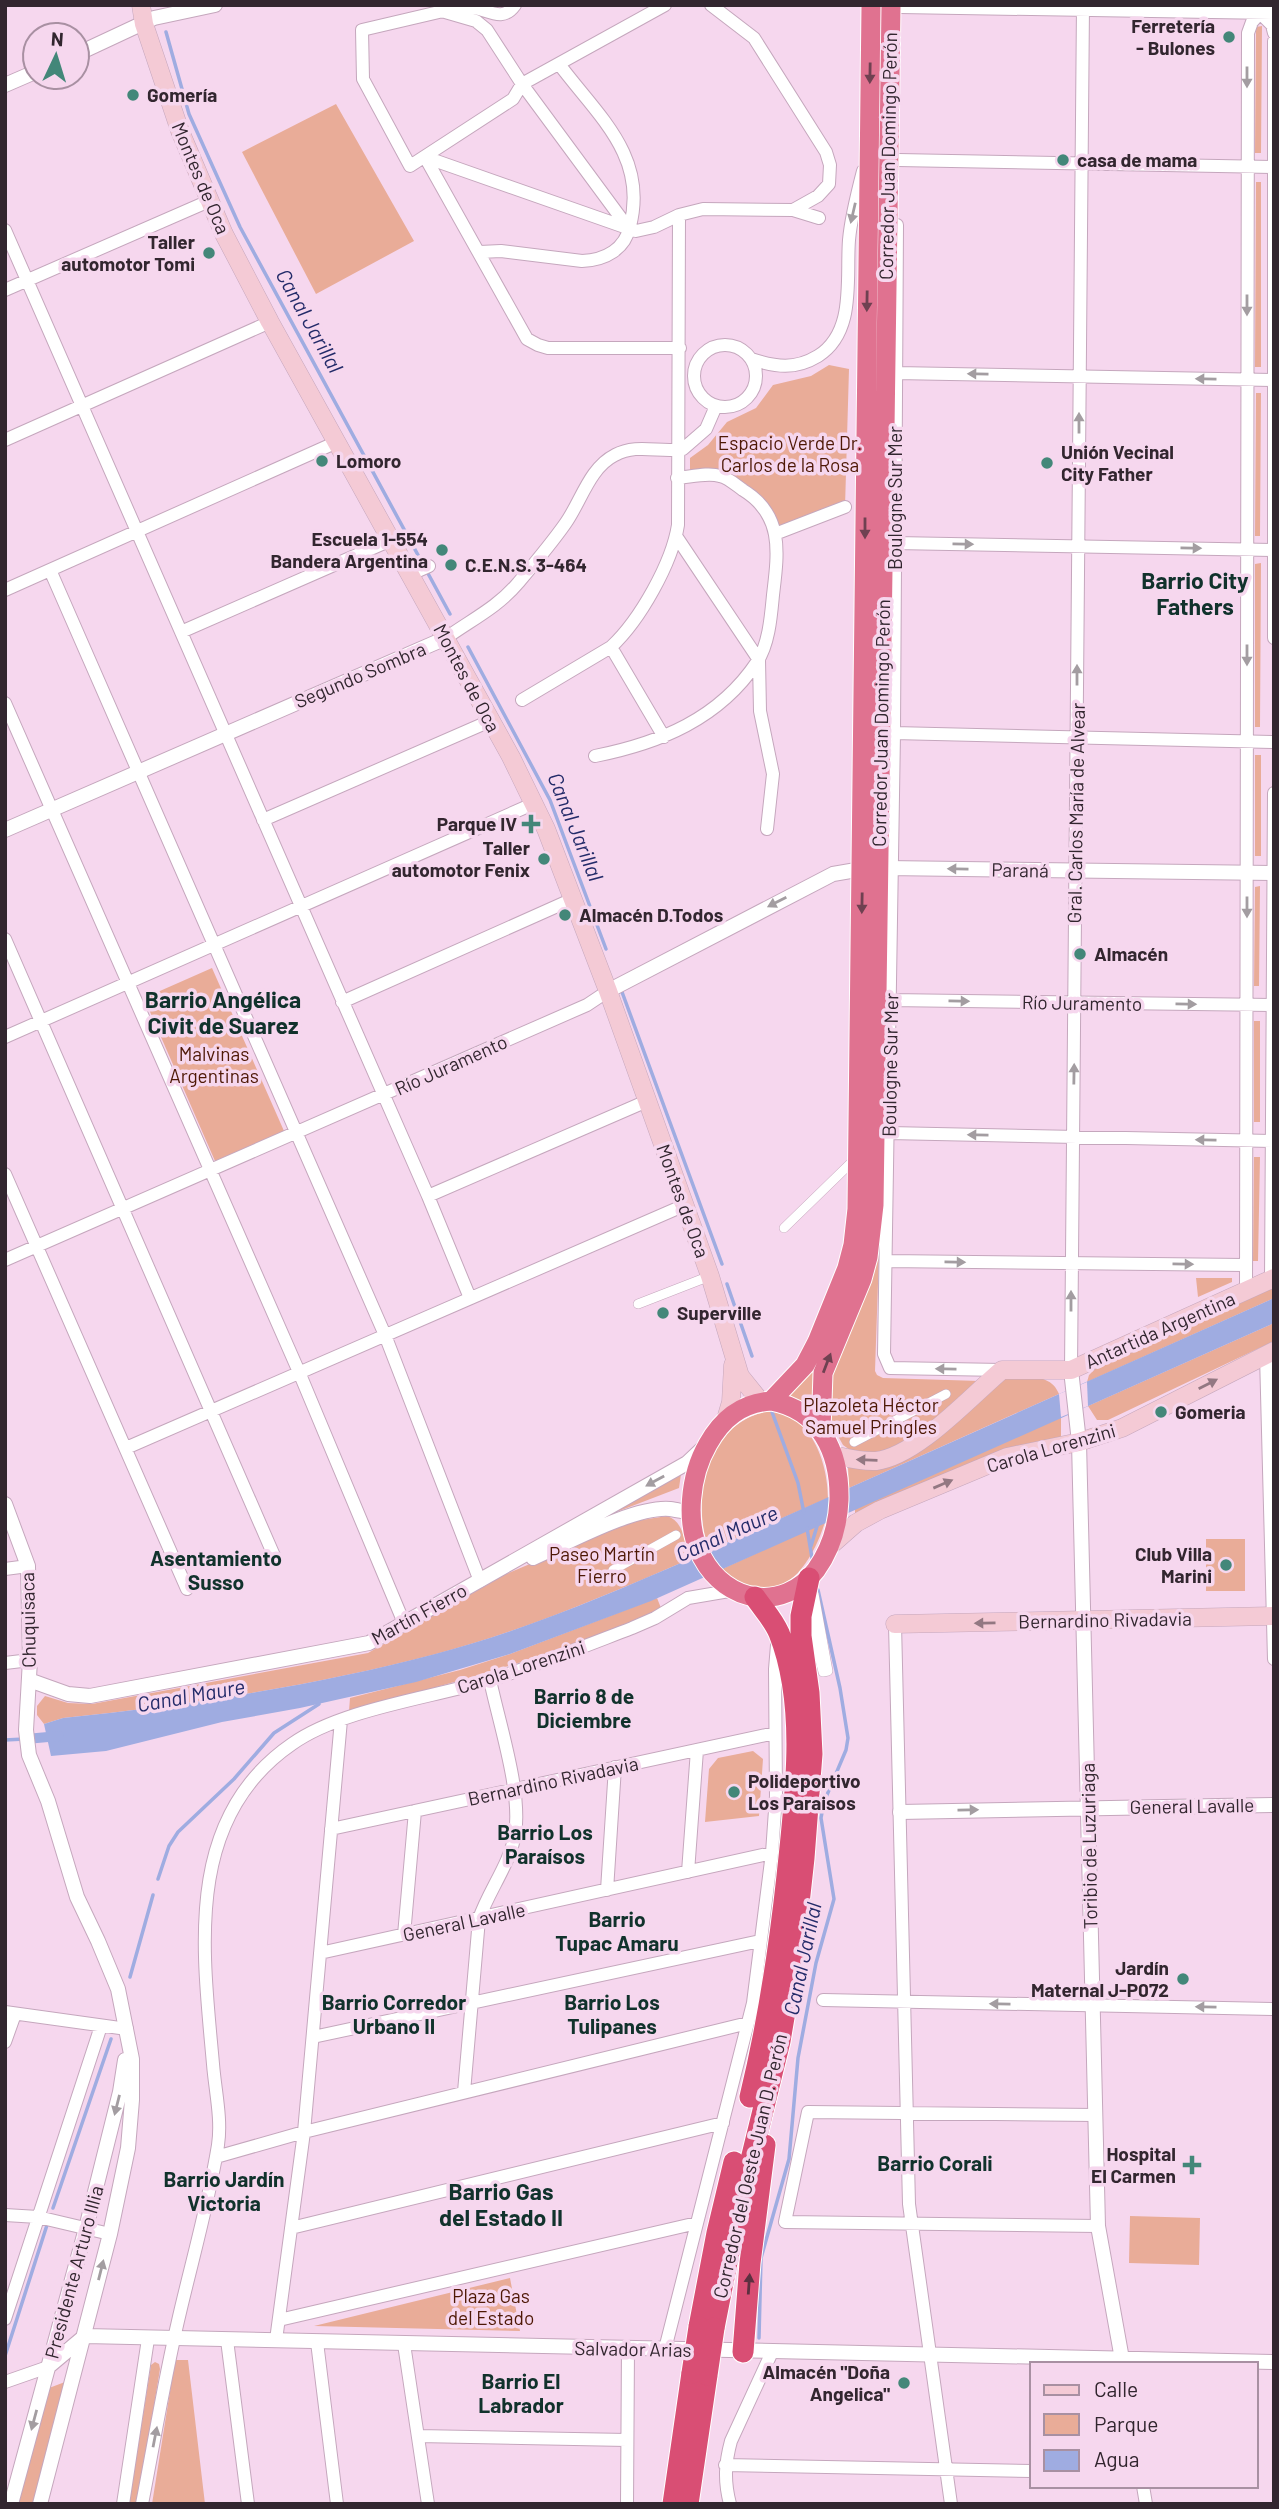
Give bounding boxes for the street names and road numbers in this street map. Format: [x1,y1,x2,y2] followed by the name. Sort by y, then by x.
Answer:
[874,32,901,280] street label: Corredor Juan Domingo Perón
[168,118,235,237] street label: Montes de Oca
[883,426,906,570] street label: Boulogne Sur Mer
[867,599,894,847] street label: Corredor Juan Domingo Perón
[429,620,506,736] street label: Montes de Oca
[291,637,429,713] street label: Segundo Sombra
[1062,702,1089,924] street label: Gral. Carlos María de Alvear
[991,858,1049,881] street label: Paraná
[1022,990,1142,1015] street label: Río Juramento
[877,993,902,1137] street label: Boulogne Sur Mer
[391,1030,511,1100] street label: Río Juramento
[652,1141,715,1261] street label: Montes de Oca
[1081,1286,1238,1373] street label: Antartida Argentina
[984,1418,1118,1477] street label: Carola Lorenzini
[15,1572,40,1668] street label: Chuquisaca
[367,1578,470,1649] street label: Martín Fierro
[1018,1606,1192,1633] street label: Bernardino Rivadavia
[454,1635,588,1698] street label: Carola Lorenzini
[466,1751,640,1810] street label: Bernardino Rivadavia
[1076,1763,1101,1929] street label: Toribio de Luzuriaga
[1130,1793,1254,1818] street label: General Lavalle
[401,1897,527,1946] street label: General Lavalle
[708,2031,791,2301] street label: Corredor del Oeste Juan D. Perón
[39,2183,108,2361] street label: Presidente Arturo Illia
[574,2336,692,2361] street label: Salvador Arias

